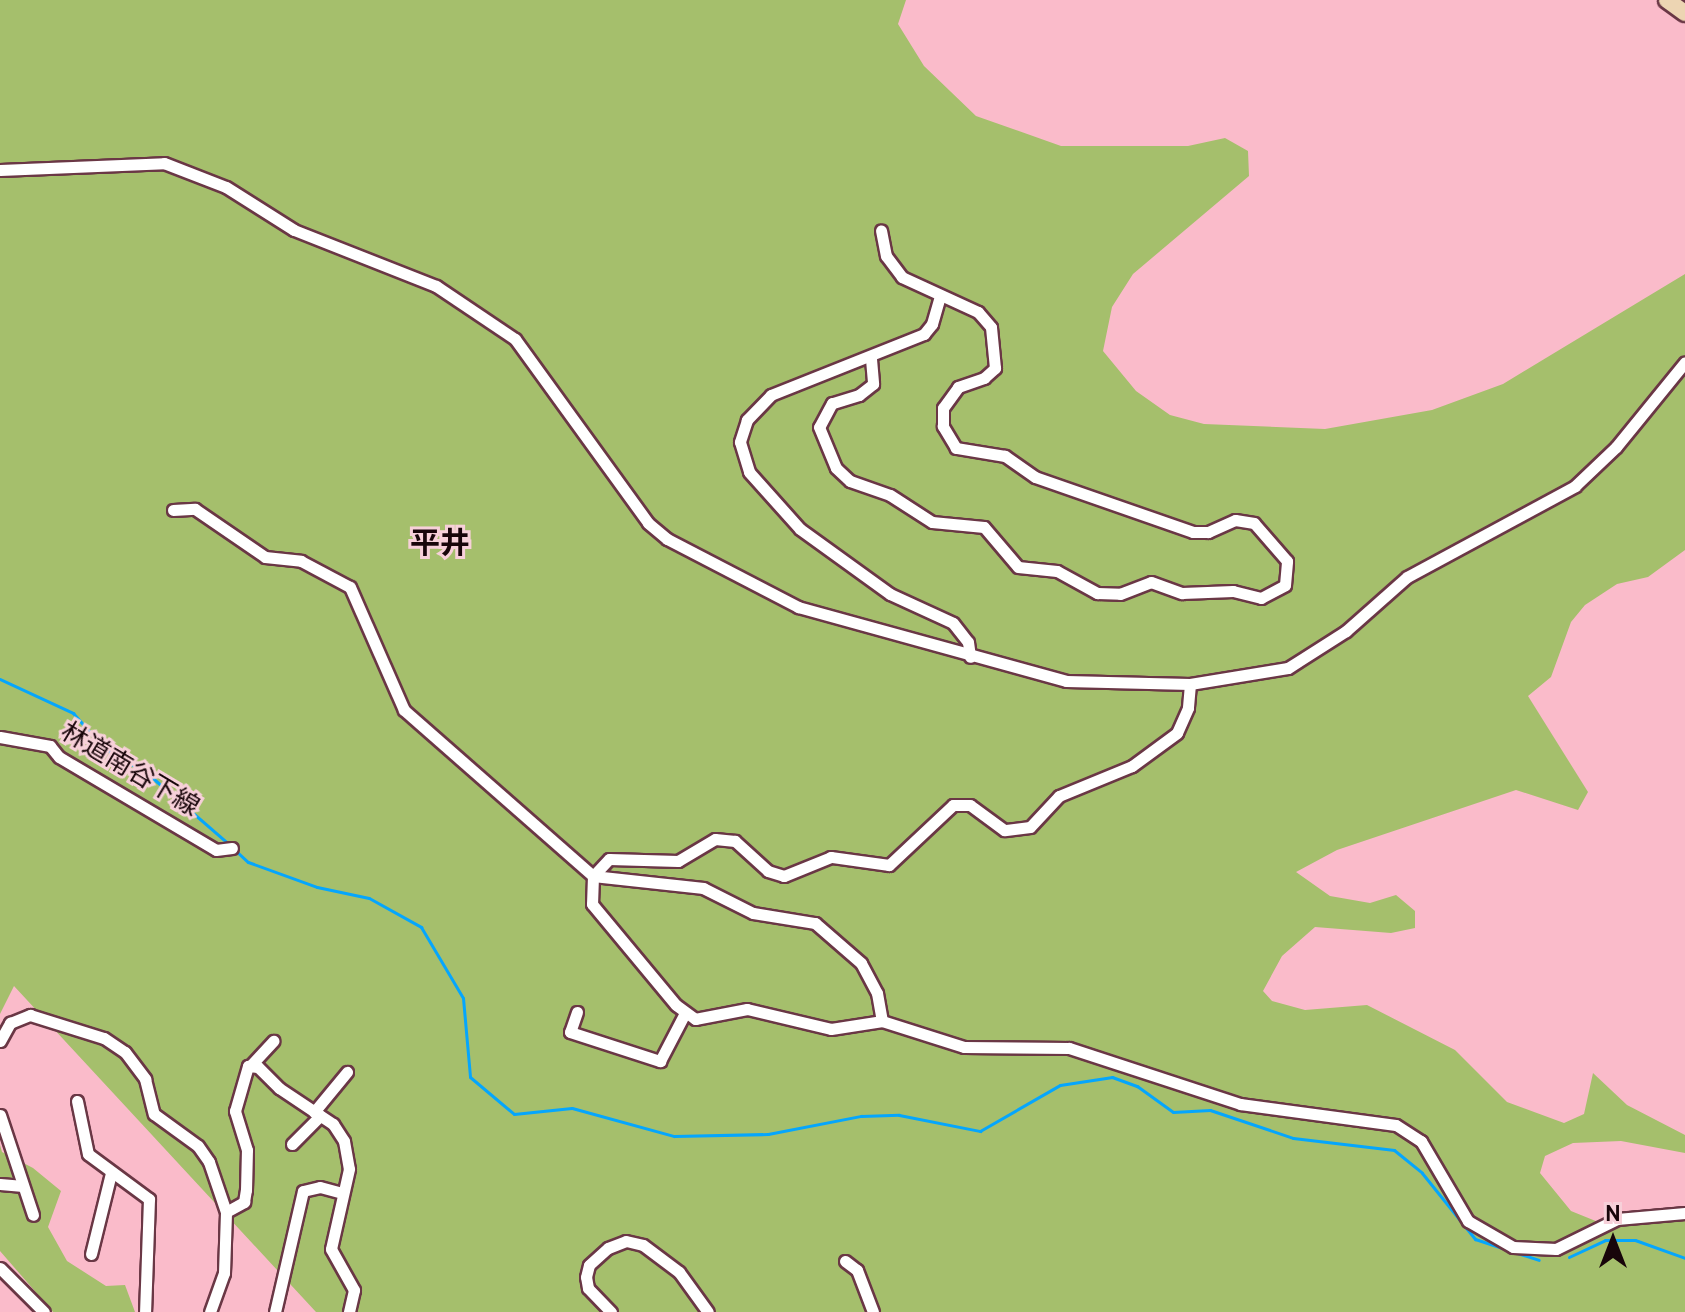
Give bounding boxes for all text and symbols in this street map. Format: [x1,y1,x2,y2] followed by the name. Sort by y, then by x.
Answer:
[410,528,470,564] district label: 平井
[54,717,204,825] street label: 林道南谷下線
[1573,1200,1653,1280] north arrow
[1605,1202,1621,1229] text: N

